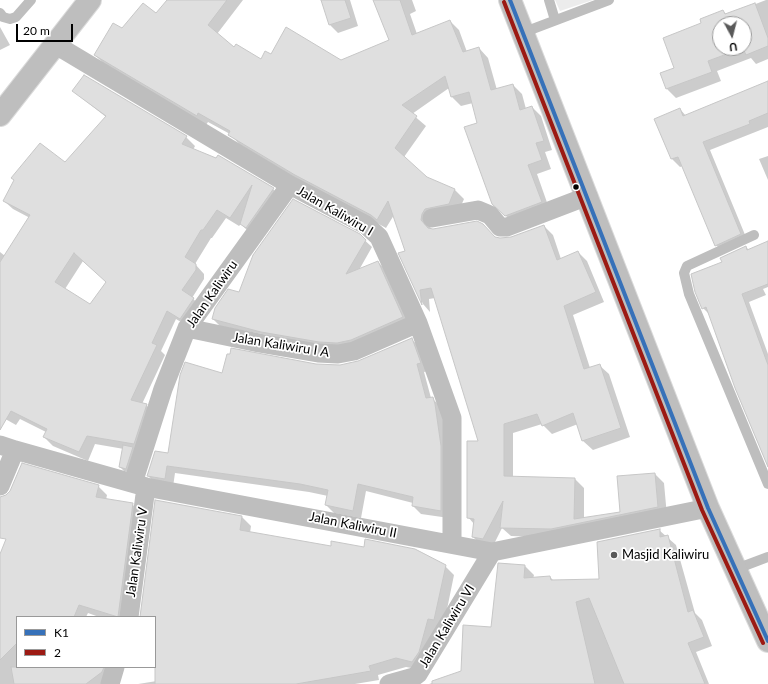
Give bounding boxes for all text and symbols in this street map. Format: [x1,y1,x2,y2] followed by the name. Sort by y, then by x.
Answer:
[18,16,75,42] scale bar
[712,16,752,56] north arrow
[23,23,50,38] text: 20 m
[729,40,738,54] text: U
[571,182,581,192] unlabelled marker
[294,183,376,239] street label: Jalan Kaliwiru I
[183,257,241,331] street label: Jalan Kaliwiru
[232,330,330,360] street label: Jalan Kaliwiru I A
[123,506,151,598] street label: Jalan Kaliwiru V
[308,509,398,541] street label: Jalan Kaliwiru II
[622,547,709,563] place label: Masjid Kaliwiru
[609,550,619,560] marker: Masjid Kaliwiru
[416,582,478,670] street label: Jalan Kaliwiru VI
[16,616,156,668] legend
[54,625,69,640] text: K1
[54,645,61,660] text: 2

